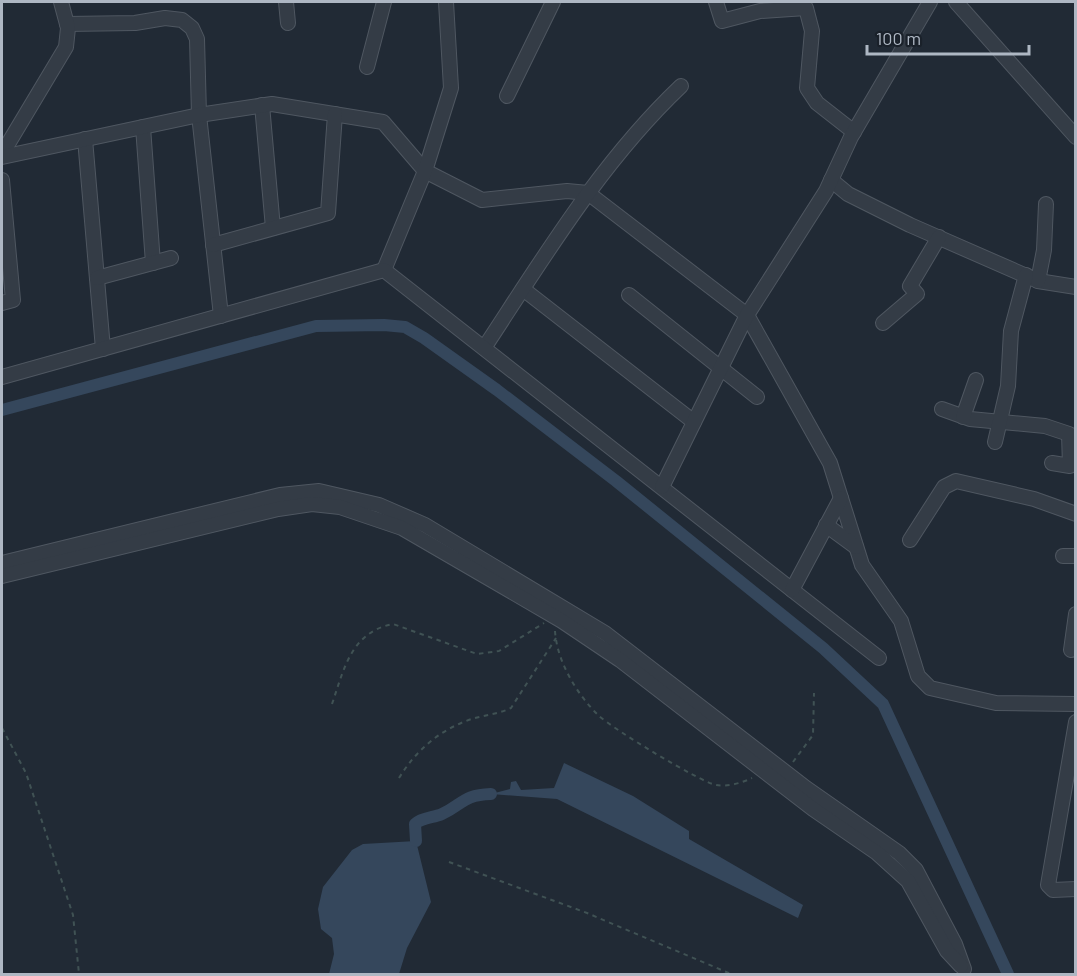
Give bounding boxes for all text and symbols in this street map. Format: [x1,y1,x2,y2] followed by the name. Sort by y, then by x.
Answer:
[867,18,1029,56] scale bar
[876,27,921,49] text: 100 m

